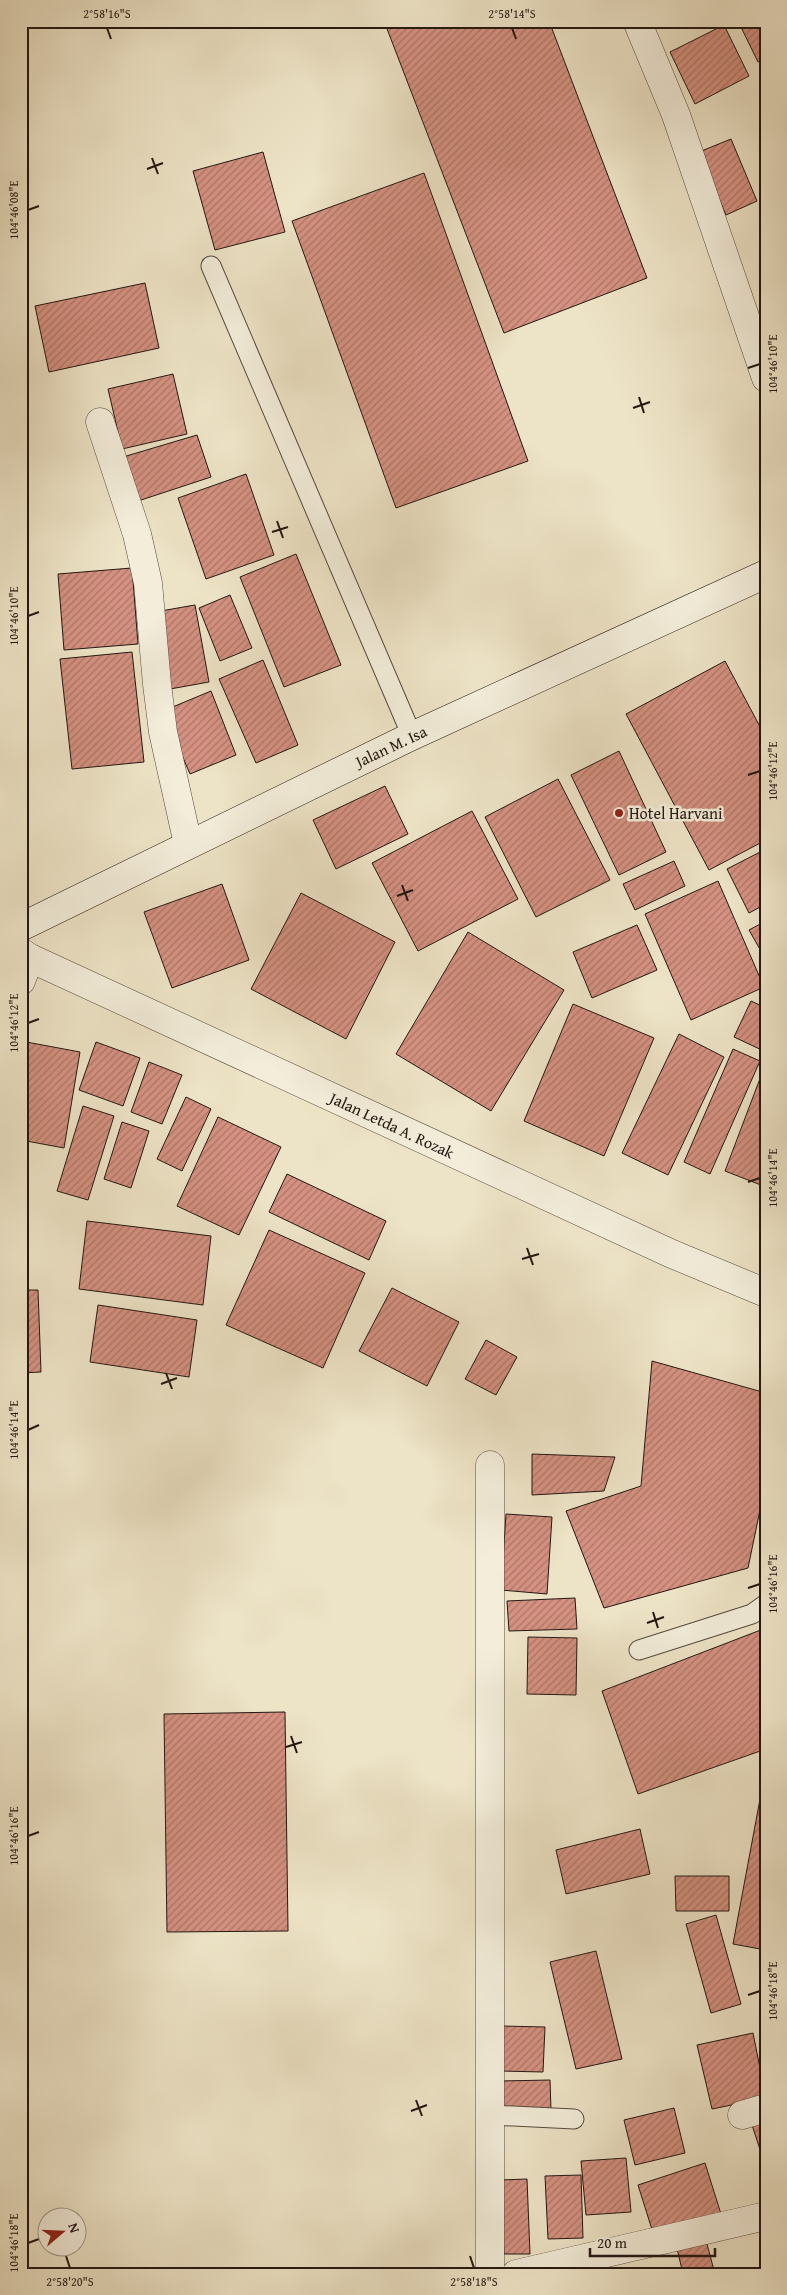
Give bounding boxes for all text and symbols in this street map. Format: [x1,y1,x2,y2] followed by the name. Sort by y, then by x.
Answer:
[83,5,131,22] text: 2°58'16"S
[488,5,536,22] text: 2°58'14"S
[5,180,22,240] text: 104°46'08"E
[764,334,781,394] text: 104°46'10"E
[5,586,22,646] text: 104°46'10"E
[349,719,431,774] street label: Jalan M. Isa
[764,741,781,801] text: 104°46'12"E
[629,801,723,825] place label: Hotel Harvani
[613,807,625,819] marker: Hotel Harvani
[5,993,22,1053] text: 104°46'12"E
[324,1085,459,1165] street label: Jalan Letda A. Rozak
[764,1148,781,1208] text: 104°46'14"E
[5,1400,22,1460] text: 104°46'14"E
[764,1554,781,1614] text: 104°46'16"E
[5,1806,22,1866] text: 104°46'16"E
[764,1961,781,2021] text: 104°46'18"E
[38,2208,88,2258] north arrow
[5,2213,22,2273] text: 104°46'18"E
[63,2220,85,2236] text: N
[590,2225,714,2257] scale bar
[597,2232,628,2253] text: 20 m
[46,2273,94,2290] text: 2°58'20"S
[450,2273,498,2290] text: 2°58'18"S

